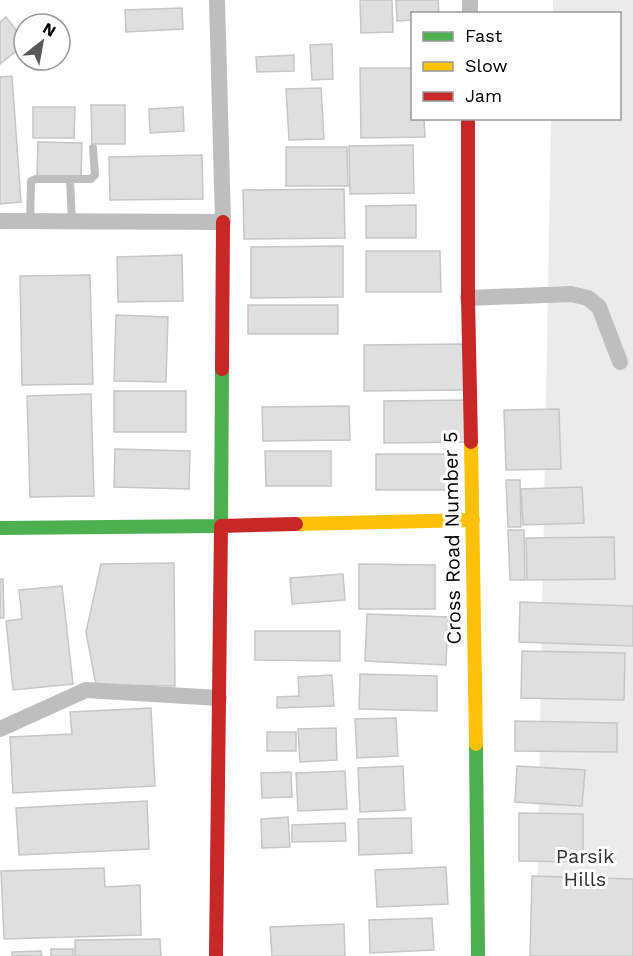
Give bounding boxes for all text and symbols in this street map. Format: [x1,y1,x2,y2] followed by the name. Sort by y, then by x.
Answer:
[12,12,72,72] north arrow
[411,12,621,120] legend
[39,18,59,41] text: N
[465,25,503,46] text: Fast
[465,55,508,76] text: Slow
[465,85,502,106] text: Jam
[438,431,466,645] street label: Cross Road Number 5
[556,844,614,891] park label: Parsik Hills

